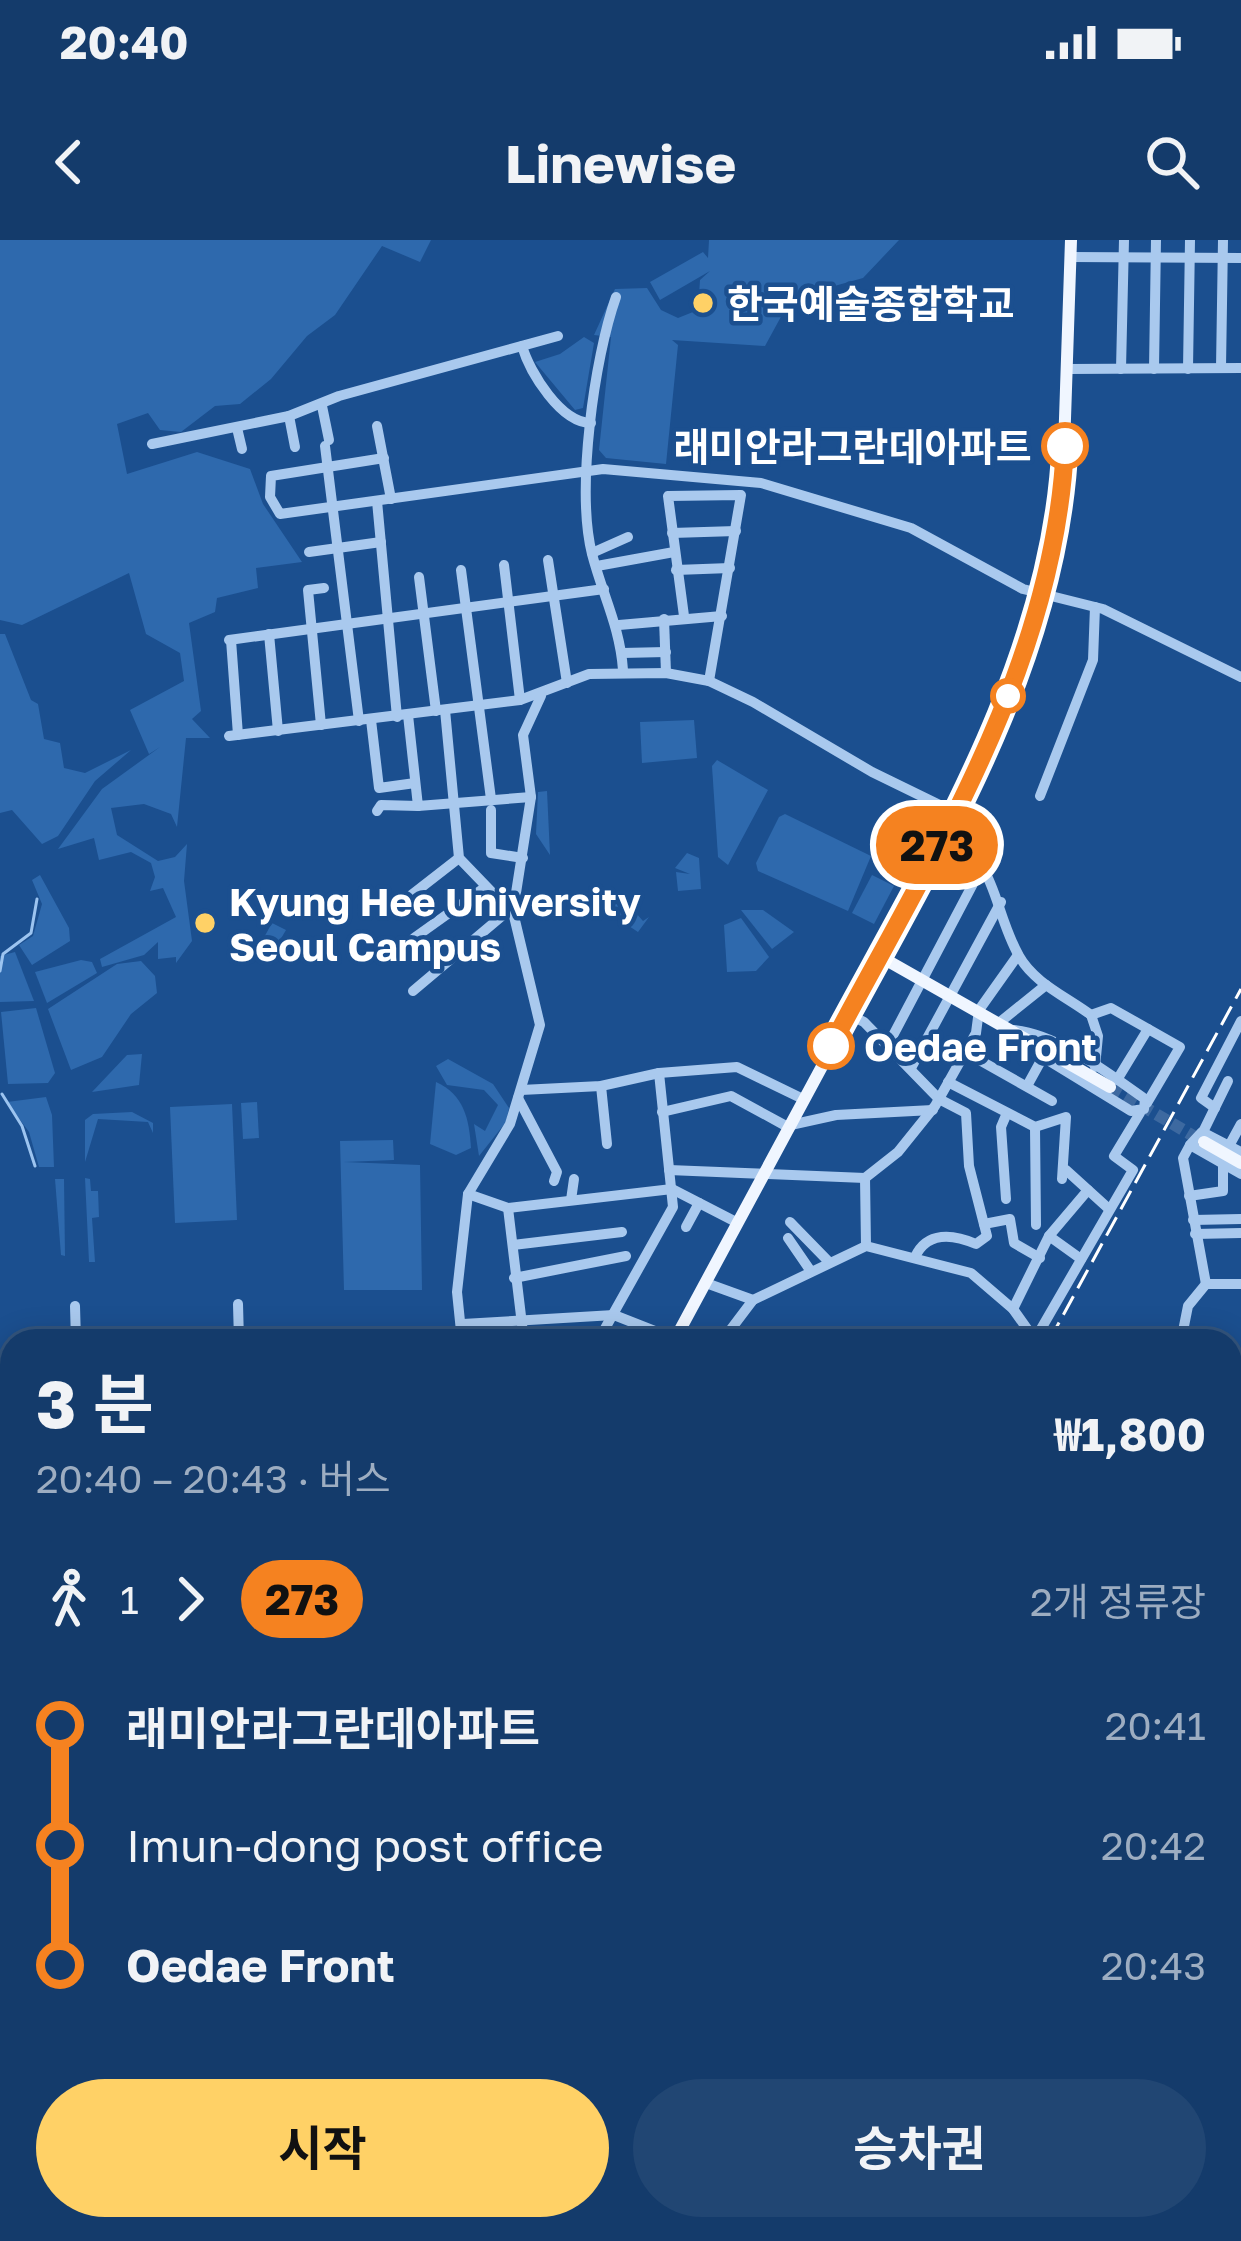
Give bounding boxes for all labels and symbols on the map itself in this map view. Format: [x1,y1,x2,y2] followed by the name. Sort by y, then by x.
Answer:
[727,280,1014,327] place label: 한국예술종합학교
[690,290,716,316] marker: 한국예술종합학교
[673,423,1032,470] place label: 래미안라그란데아파트
[1043,424,1087,468] marker: 래미안라그란데아파트
[992,680,1024,712] unlabelled marker
[868,806,1006,884] line badge: 273
[229,878,641,970] place label: Kyung Hee University Seoul Campus
[192,910,218,936] marker: Kyung Hee University Seoul Campus
[864,1023,1097,1070] place label: Oedae Front
[809,1024,853,1068] marker: Oedae Front

